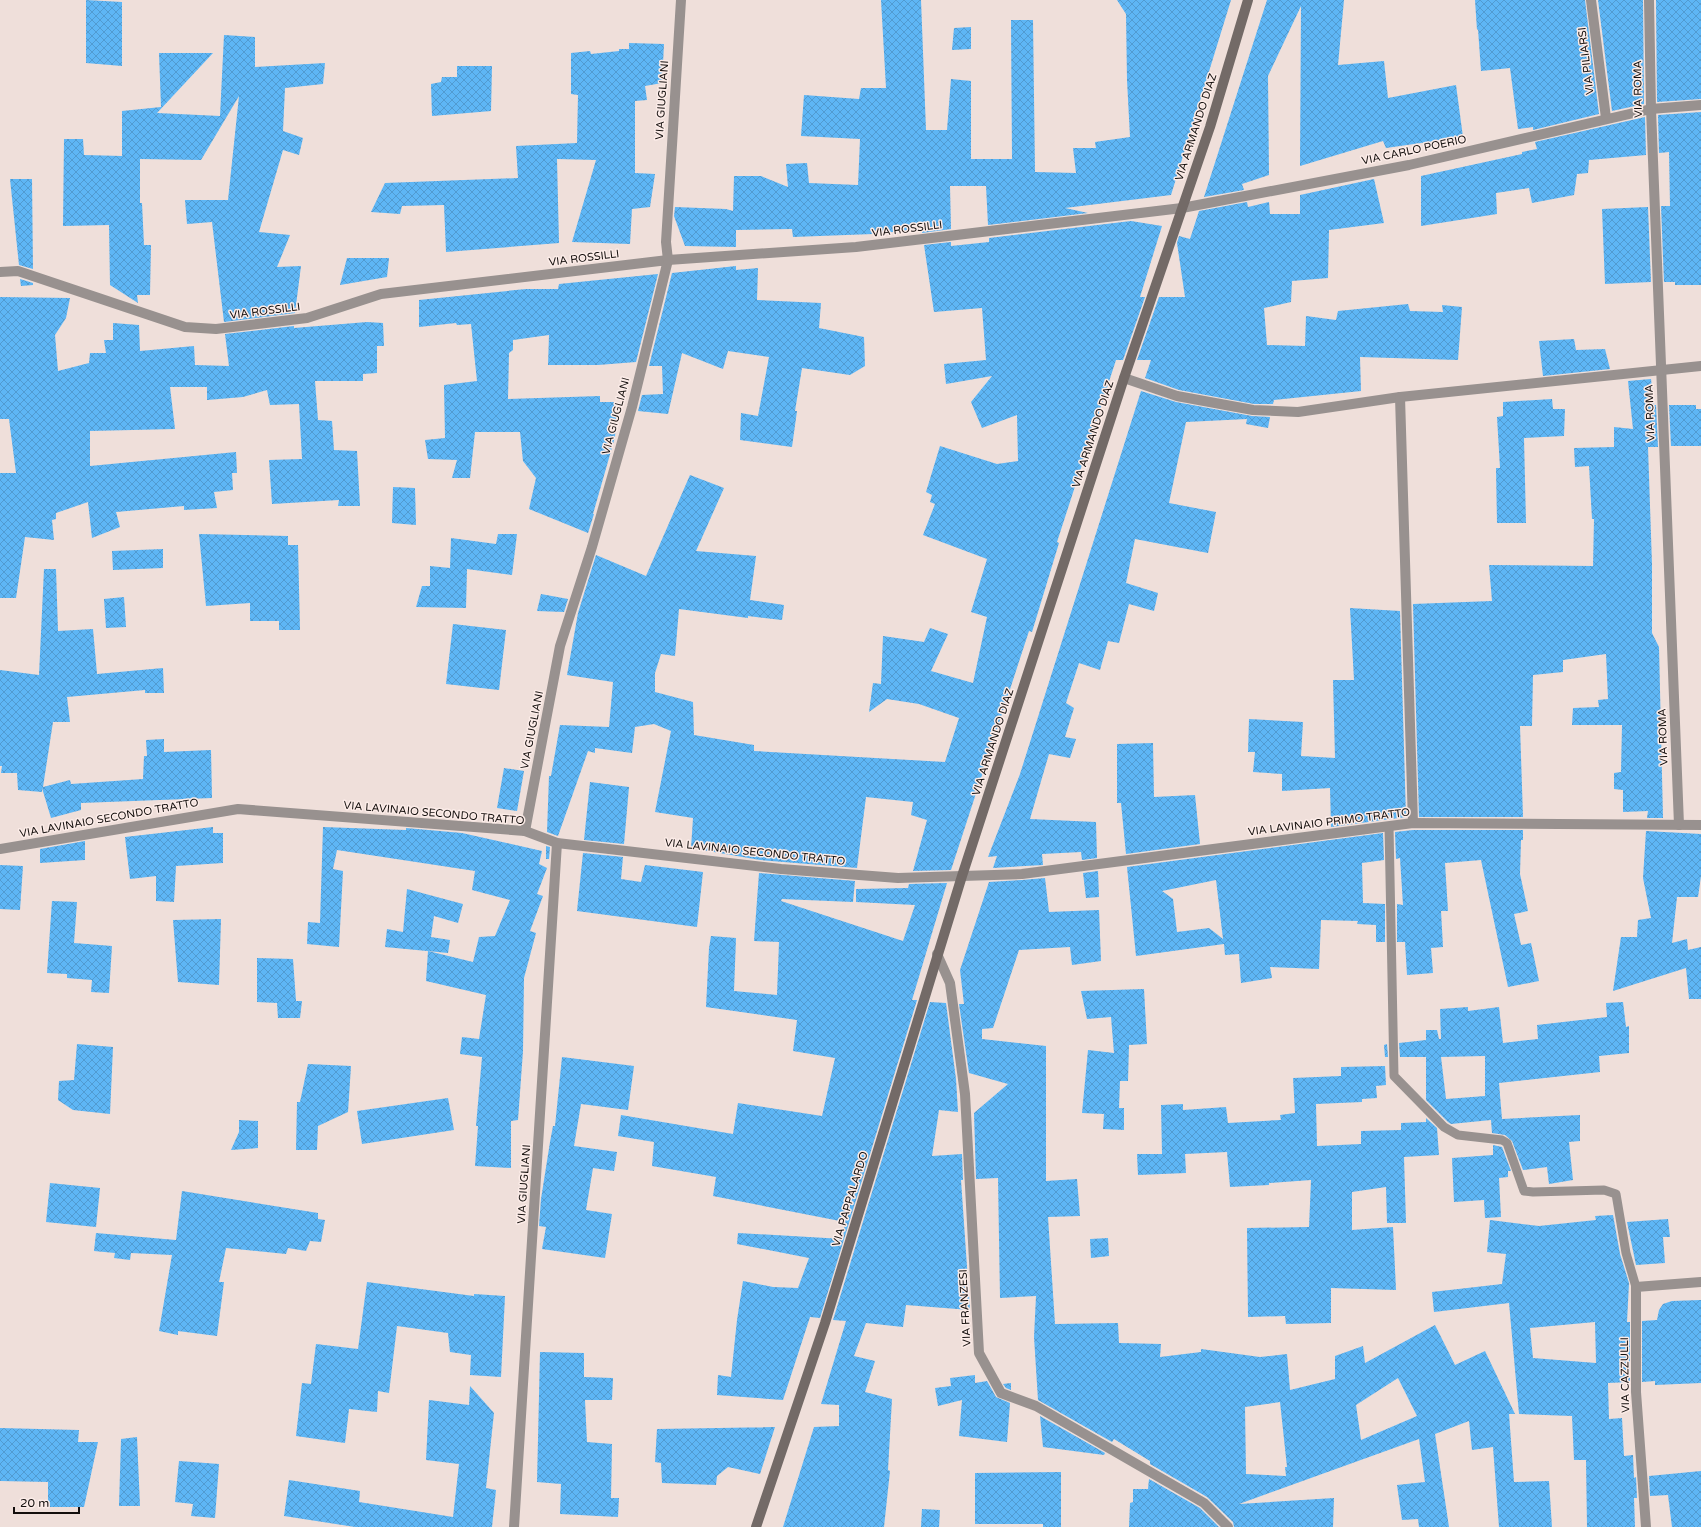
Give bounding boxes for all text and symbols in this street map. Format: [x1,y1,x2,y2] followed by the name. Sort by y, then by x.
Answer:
[1575,27,1597,95] street label: VIA PILIARSI
[653,60,671,140] street label: VIA GIUGLIANI
[1631,60,1645,118] street label: VIA ROMA
[1172,72,1220,182] street label: VIA ARMANDO DIAZ
[1360,133,1468,167] street label: VIA CARLO POERIO
[871,218,943,240] street label: VIA ROSSILLI
[548,247,620,269] street label: VIA ROSSILLI
[229,300,301,322] street label: VIA ROSSILLI
[599,376,633,456] street label: VIA GIUGLIANI
[1069,379,1117,489] street label: VIA ARMANDO DIAZ
[1643,384,1657,442] street label: VIA ROMA
[969,687,1017,797] street label: VIA ARMANDO DIAZ
[518,690,546,770] street label: VIA GIUGLIANI
[1656,708,1670,766] street label: VIA ROMA
[18,796,200,840] street label: VIA LAVINAIO SECONDO TRATTO
[343,799,525,827] street label: VIA LAVINAIO SECONDO TRATTO
[1247,806,1411,838] street label: VIA LAVINAIO PRIMO TRATTO
[664,836,846,868] street label: VIA LAVINAIO SECONDO TRATTO
[515,1144,533,1224] street label: VIA GIUGLIANI
[829,1150,871,1248] street label: VIA PAPPALARDO
[956,1269,974,1347] street label: VIA FRANZESI
[1618,1337,1632,1413] street label: VIA CAZZULLI
[14,1489,79,1515] scale bar
[20,1496,49,1510] text: 20 m

